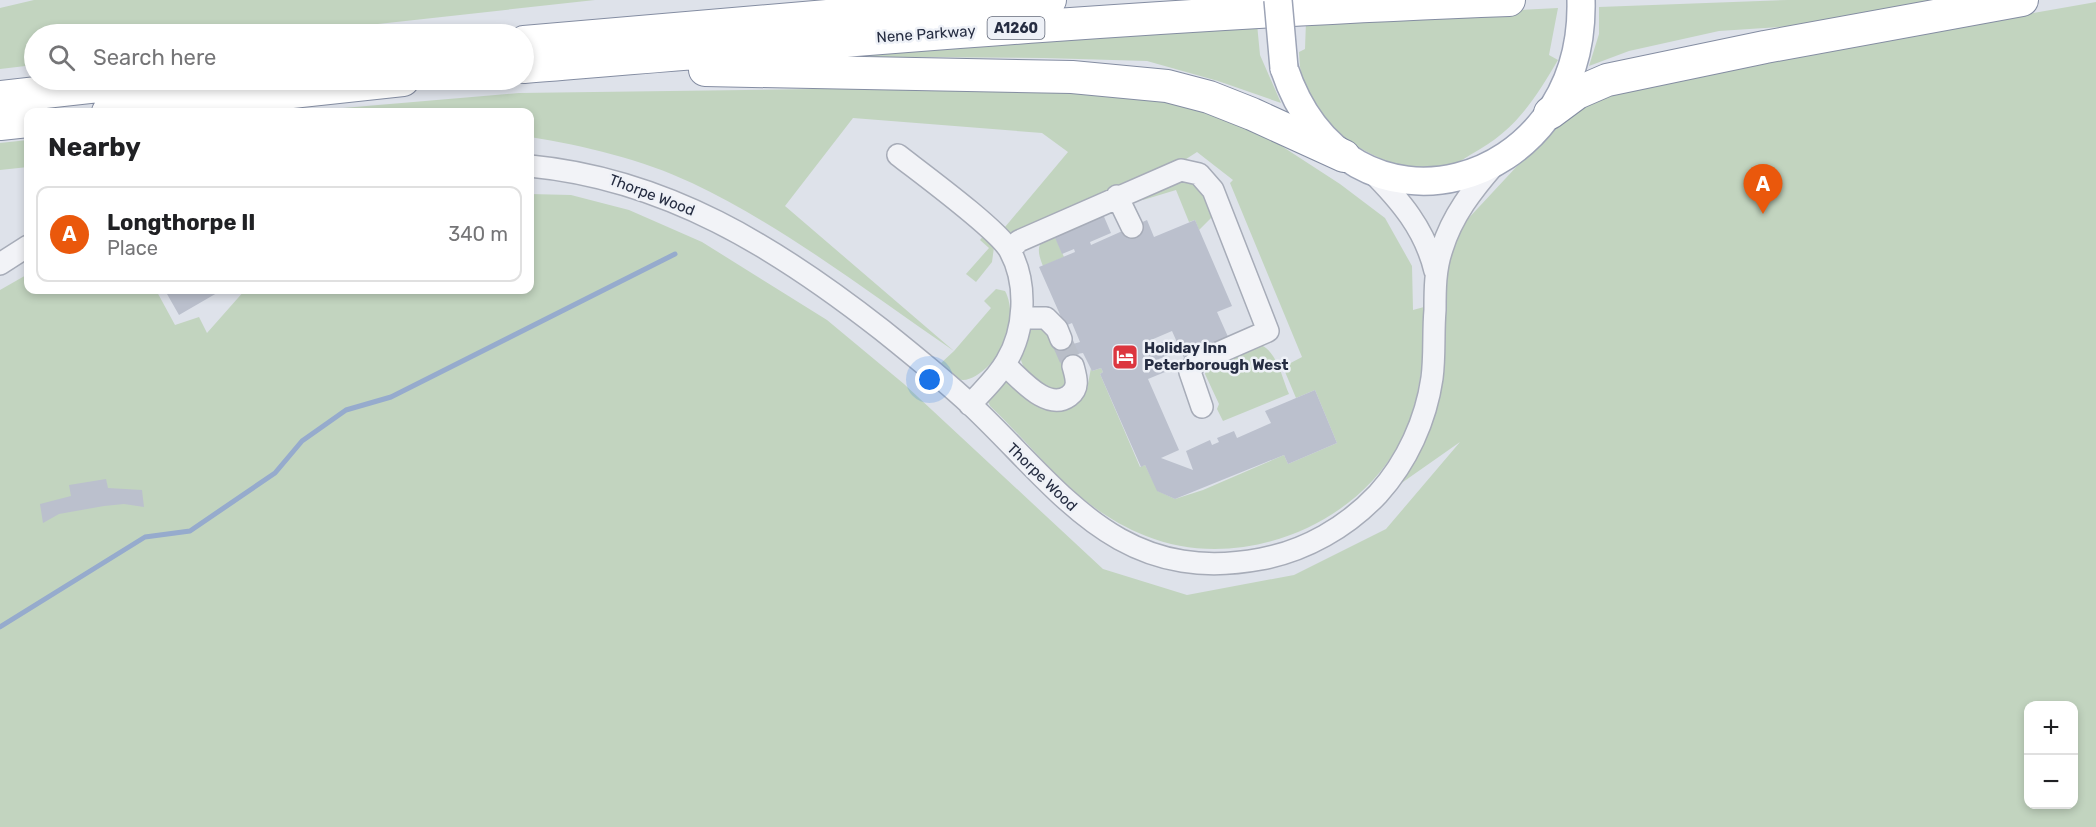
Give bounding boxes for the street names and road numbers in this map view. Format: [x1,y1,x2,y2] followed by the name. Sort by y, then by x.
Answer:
[988,17,1044,39] road number: A1260
[876,22,976,46] street label: Nene Parkway
[607,170,697,220] street label: Thorpe Wood
[1003,439,1081,515] street label: Thorpe Wood

